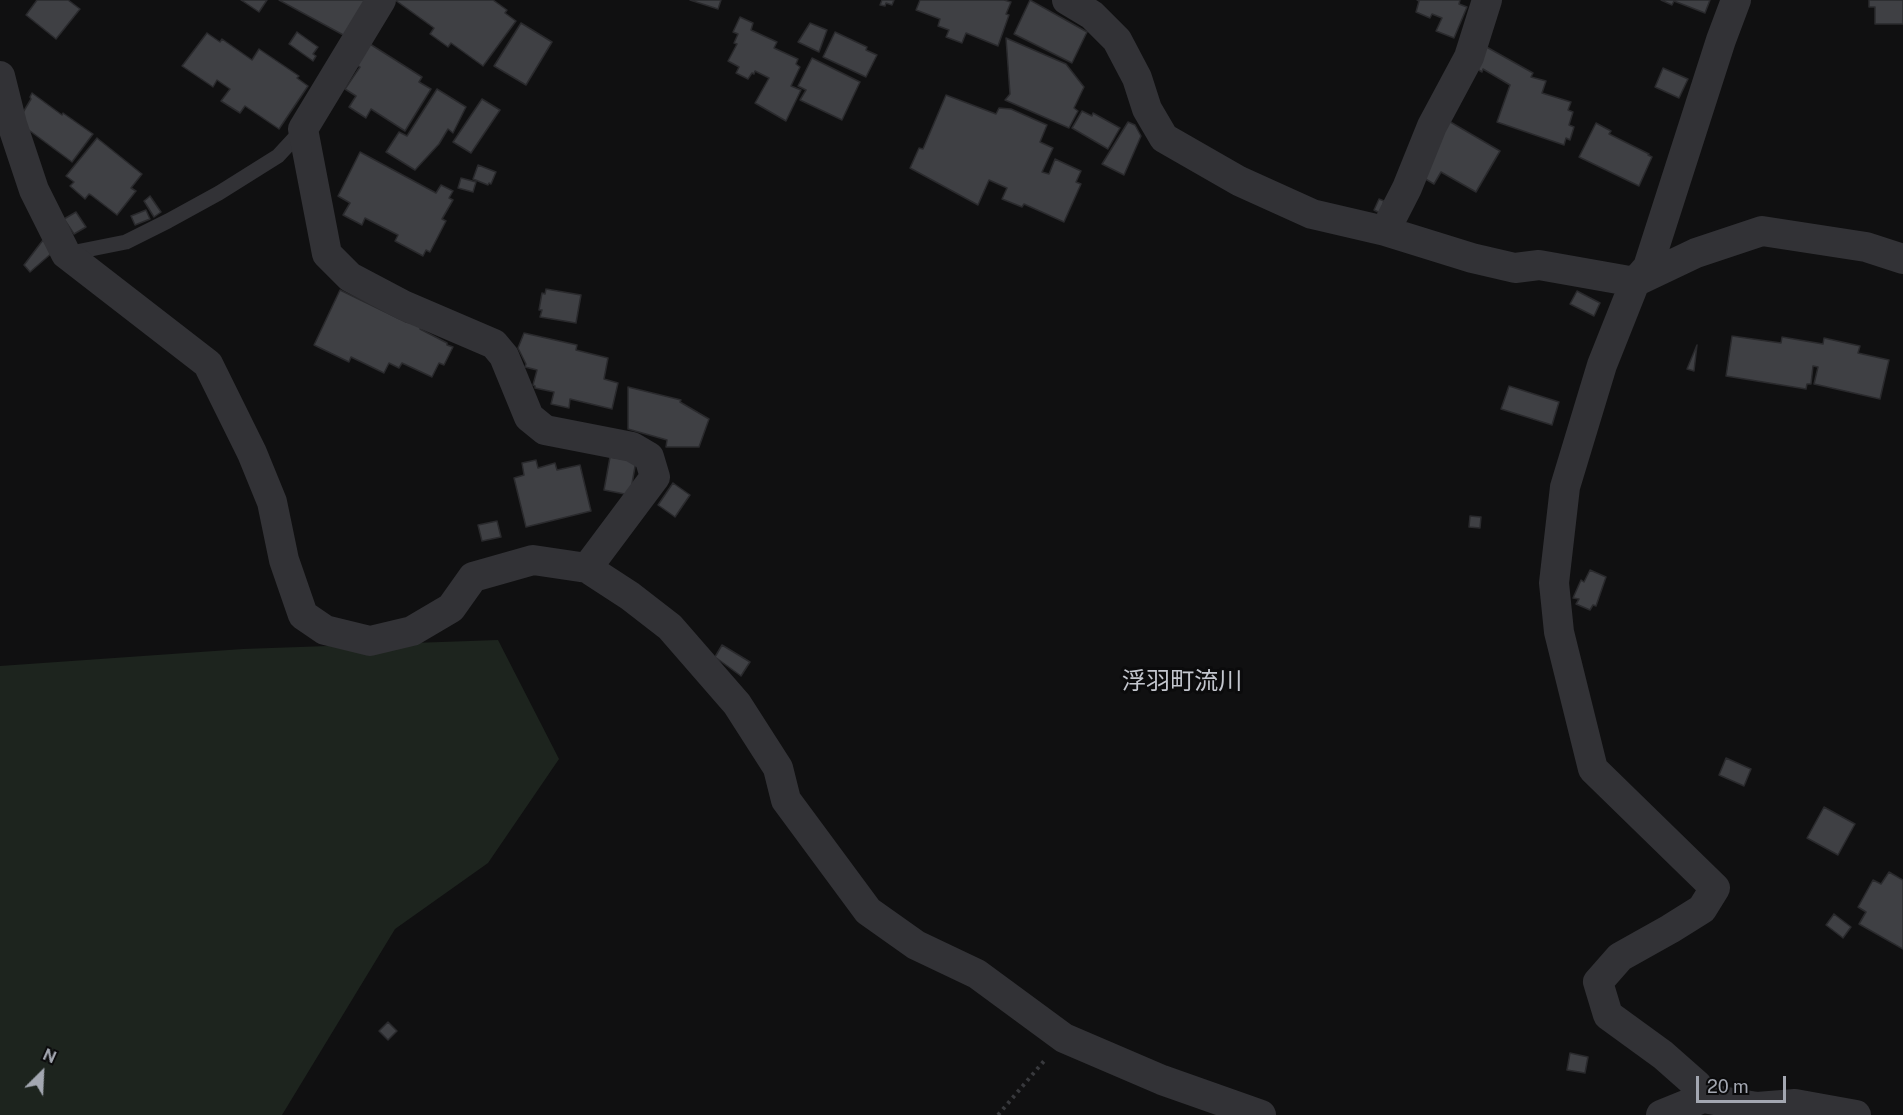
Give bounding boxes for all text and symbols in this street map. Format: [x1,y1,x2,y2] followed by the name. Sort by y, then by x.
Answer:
[1122,668,1242,696] district label: 浮羽町流川
[12,1043,72,1103] north arrow
[40,1045,59,1067] text: N
[1699,1064,1789,1102] scale bar
[1707,1076,1749,1097] text: 20 m

